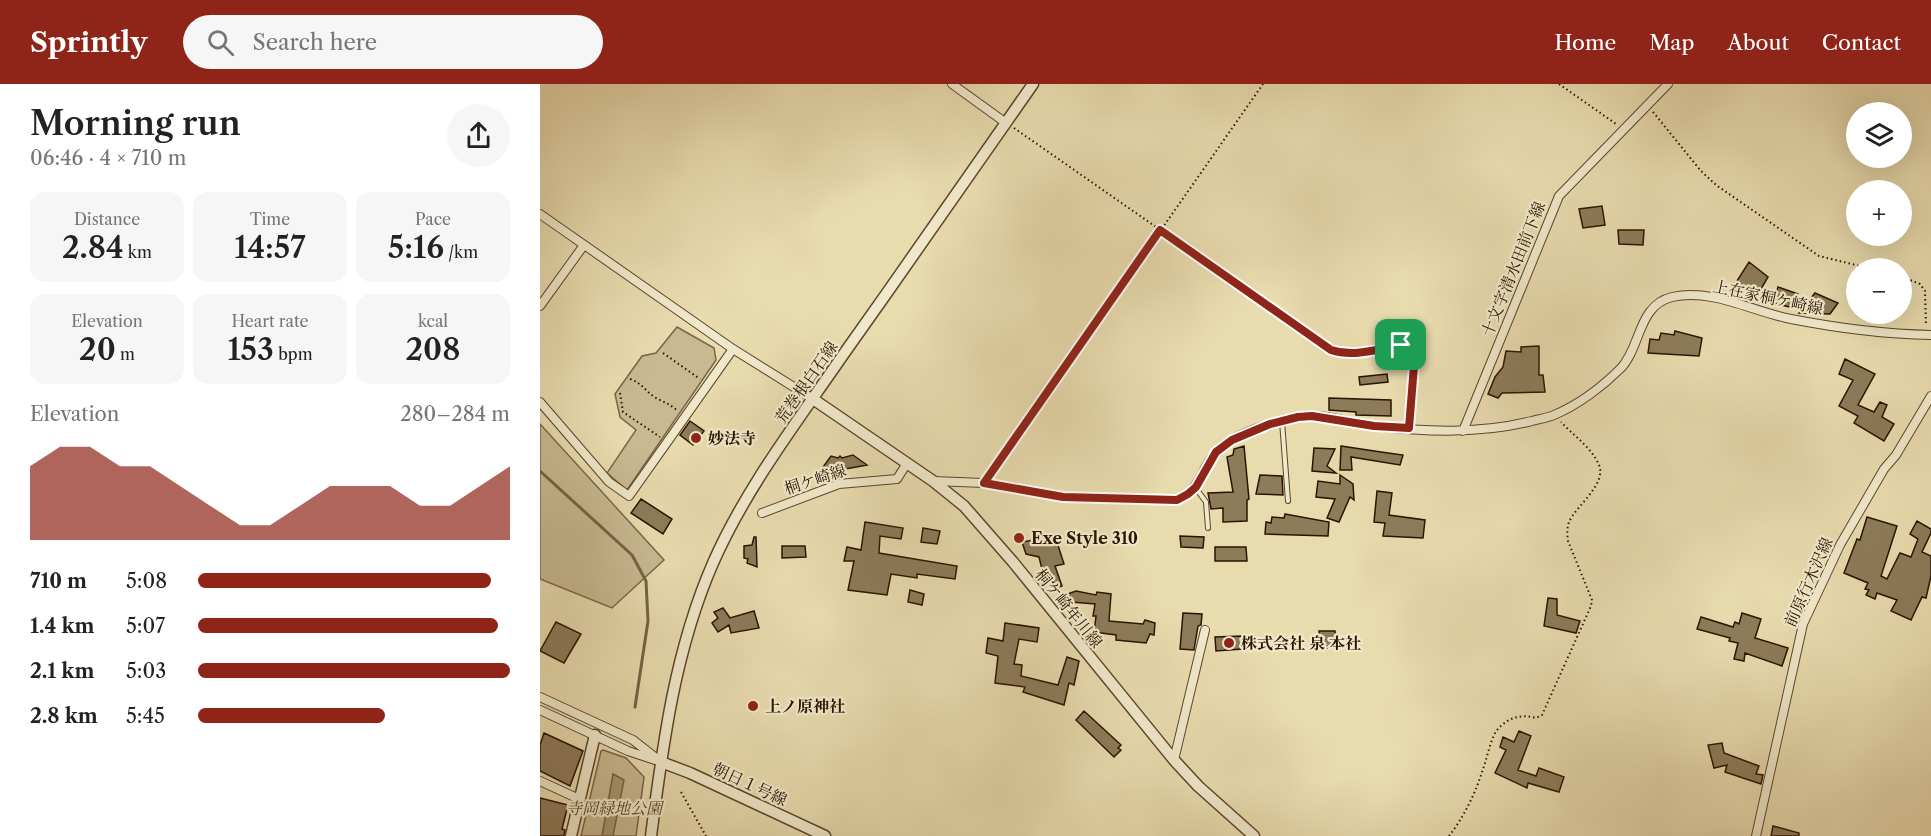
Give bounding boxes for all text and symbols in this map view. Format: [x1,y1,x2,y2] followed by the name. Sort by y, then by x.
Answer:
[183,15,603,69] search box
[30,25,147,59] text: Sprintly
[204,26,237,59] icon: search
[252,29,377,56] text: Search here
[1555,30,1616,55] text: Home
[1649,30,1694,55] text: Map
[1727,30,1789,55] text: About
[1822,30,1901,55] text: Contact
[1846,102,1912,324] map controls
[1846,102,1912,168] button: layers
[30,103,241,144] text: Morning run
[447,104,510,167] button: share
[30,146,186,170] text: 06:46 · 4 × 710 m
[1846,180,1912,246] button: +
[1477,198,1549,340] street label: 十文字清水田前下線
[74,209,140,229] text: Distance
[250,209,290,229] text: Time
[415,209,451,229] text: Pace
[62,229,124,266] text: 2.84
[234,229,306,266] text: 14:57
[388,229,444,266] text: 5:16
[124,242,152,262] text: km
[444,242,478,262] text: /km
[1846,258,1912,324] button: −
[1711,276,1825,318] street label: 上在家桐ケ崎線
[71,311,143,331] text: Elevation
[231,311,309,331] text: Heart rate
[418,311,448,331] text: kcal
[1375,319,1426,370] pin
[1384,328,1417,361] icon: arrive
[79,331,116,368] text: 20
[227,331,274,368] text: 153
[406,331,460,368] text: 208
[770,337,842,427] street label: 荒巻根白石線
[116,344,135,364] text: m
[274,344,313,364] text: bpm
[30,402,119,426] text: Elevation
[400,402,510,426] text: 280–284 m
[708,428,756,448] place label: 妙法寺
[689,431,703,445] marker: 妙法寺
[781,460,849,498] street label: 桐ケ崎線
[1031,528,1138,548] place label: Exe Style 310
[1012,531,1026,545] marker: Exe Style 310
[1779,534,1837,630] street label: 前原行木沢線
[1031,564,1107,652] street label: 桐ケ崎年川線
[30,569,87,593] text: 710 m
[126,569,167,593] text: 5:08
[30,614,95,638] text: 1.4 km
[126,614,165,638] text: 5:07
[1241,633,1361,653] place label: 株式会社 泉 本社
[1222,636,1236,650] marker: 株式会社 泉 本社
[30,659,94,683] text: 2.1 km
[126,659,166,683] text: 5:03
[765,696,845,716] place label: 上ノ原神社
[746,699,760,713] marker: 上ノ原神社
[30,704,98,728] text: 2.8 km
[126,704,165,728] text: 5:45
[710,758,790,810] street label: 朝日１号線
[566,798,665,818] park label: 寺岡緑地公園

